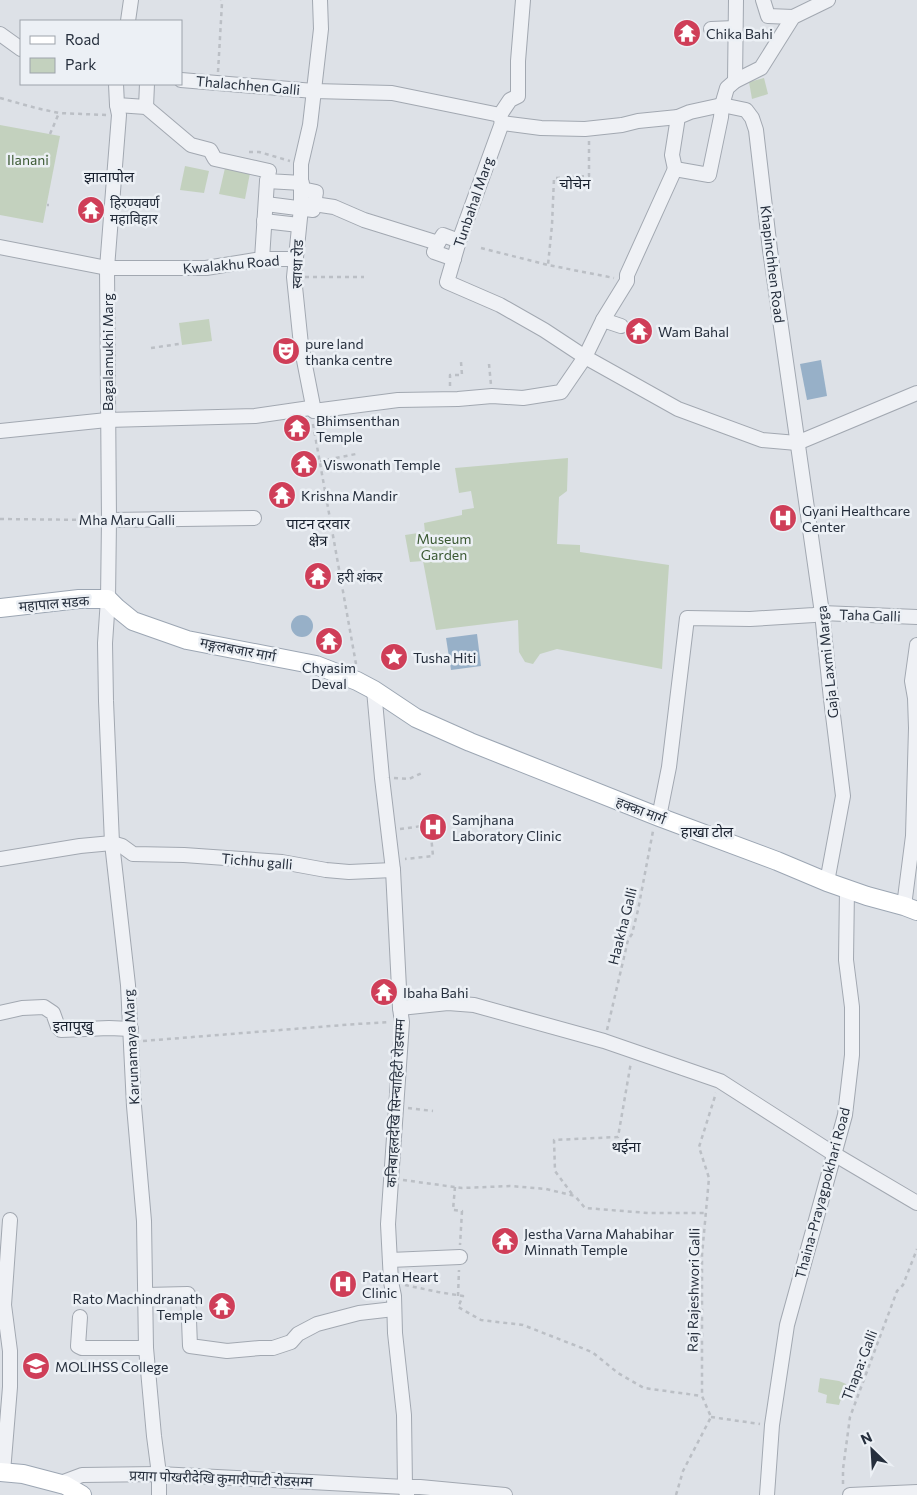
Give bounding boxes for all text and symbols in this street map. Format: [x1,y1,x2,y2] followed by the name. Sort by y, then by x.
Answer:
[672,18,702,48] temple icon: Chika Bahi
[20,20,182,85] legend
[706,25,773,42] place label: Chika Bahi
[65,30,100,48] text: Road
[65,55,96,73] text: Park
[195,72,301,98] street label: Thalachhen Galli
[7,151,49,168] park label: Ilanani
[450,154,497,249] street label: Tunbahal Marg
[84,167,135,185] district label: झातापोल
[559,174,591,192] district label: चोचेन
[110,194,160,227] place label: हिरण्यवर्ण महाविहार
[76,195,106,225] temple icon: हिरण्यवर्ण महाविहार
[757,204,789,324] street label: Khapinchhen Road
[288,239,306,289] street label: स्वाथा रोड
[182,251,280,277] street label: Kwalakhu Road
[99,293,116,411] street label: Bagalamukhi Marg
[624,316,654,346] temple icon: Wam Bahal
[658,323,729,340] place label: Wam Bahal
[305,335,393,368] place label: pure land thanka centre
[271,336,301,366] theatre icon: pure land thanka centre
[316,412,400,445] place label: Bhimsenthan Temple
[282,413,312,443] temple icon: Bhimsenthan Temple
[289,449,319,479] temple icon: Viswonath Temple
[323,456,440,473] place label: Viswonath Temple
[267,480,297,510] temple icon: Krishna Mandir
[301,487,398,504] place label: Krishna Mandir
[802,502,910,535] place label: Gyani Healthcare Center
[768,503,798,533] hospital icon: Gyani Healthcare Center
[79,511,175,528] street label: Mha Maru Galli
[286,514,351,549] district label: पाटन दरवार क्षेत्र
[417,530,471,563] park label: Museum Garden
[303,561,333,591] temple icon: हरी शंकर
[337,568,383,585] place label: हरी शंकर
[18,591,90,615] street label: महापाल सडक
[813,605,841,719] street label: Gaja Laxmi Marga
[839,605,901,625] street label: Taha Galli
[314,626,344,656] temple icon: Chyasim Deval
[199,633,279,665] street label: मङ्गलबजार मार्ग
[379,642,409,672] place icon: Tusha Hiti
[413,649,476,666] place label: Tusha Hiti
[302,659,356,692] place label: Chyasim Deval
[614,793,669,828] street label: हक्का मार्ग
[452,811,562,844] place label: Samjhana Laboratory Clinic
[418,812,448,842] hospital icon: Samjhana Laboratory Clinic
[681,822,734,840] district label: हाखा टोल
[221,849,293,873] street label: Tichhu galli
[604,886,640,966] street label: Haakha Galli
[369,977,399,1007] temple icon: Ibaha Bahi
[403,984,469,1001] place label: Ibaha Bahi
[119,988,143,1105] street label: Karunamaya Marg
[53,1016,94,1036] district label: इतापुखु
[382,1017,408,1188] street label: कनिबाहलदेखि सिन्चाहिटी रोडसम्म
[791,1105,853,1281] street label: Thaina-Prayagpokhari Road
[611,1137,642,1155] district label: थईना
[524,1225,675,1258] place label: Jestha Varna Mahabihar Minnath Temple
[490,1226,520,1256] temple icon: Jestha Varna Mahabihar Minnath Temple
[683,1228,703,1352] street label: Raj Rajeshwori Galli
[362,1268,439,1301] place label: Patan Heart Clinic
[328,1269,358,1299] hospital icon: Patan Heart Clinic
[73,1290,203,1323] place label: Rato Machindranath Temple
[207,1291,237,1321] temple icon: Rato Machindranath Temple
[838,1327,880,1403] street label: Thapa: Galli
[21,1351,51,1381] school or university icon: MOLIHSS College
[55,1358,168,1375] place label: MOLIHSS College
[847,1425,897,1475] north arrow
[858,1428,875,1448] text: N
[129,1466,314,1492] street label: प्रयाग पोखरीदेखि कुमारीपाटी रोडसम्म

